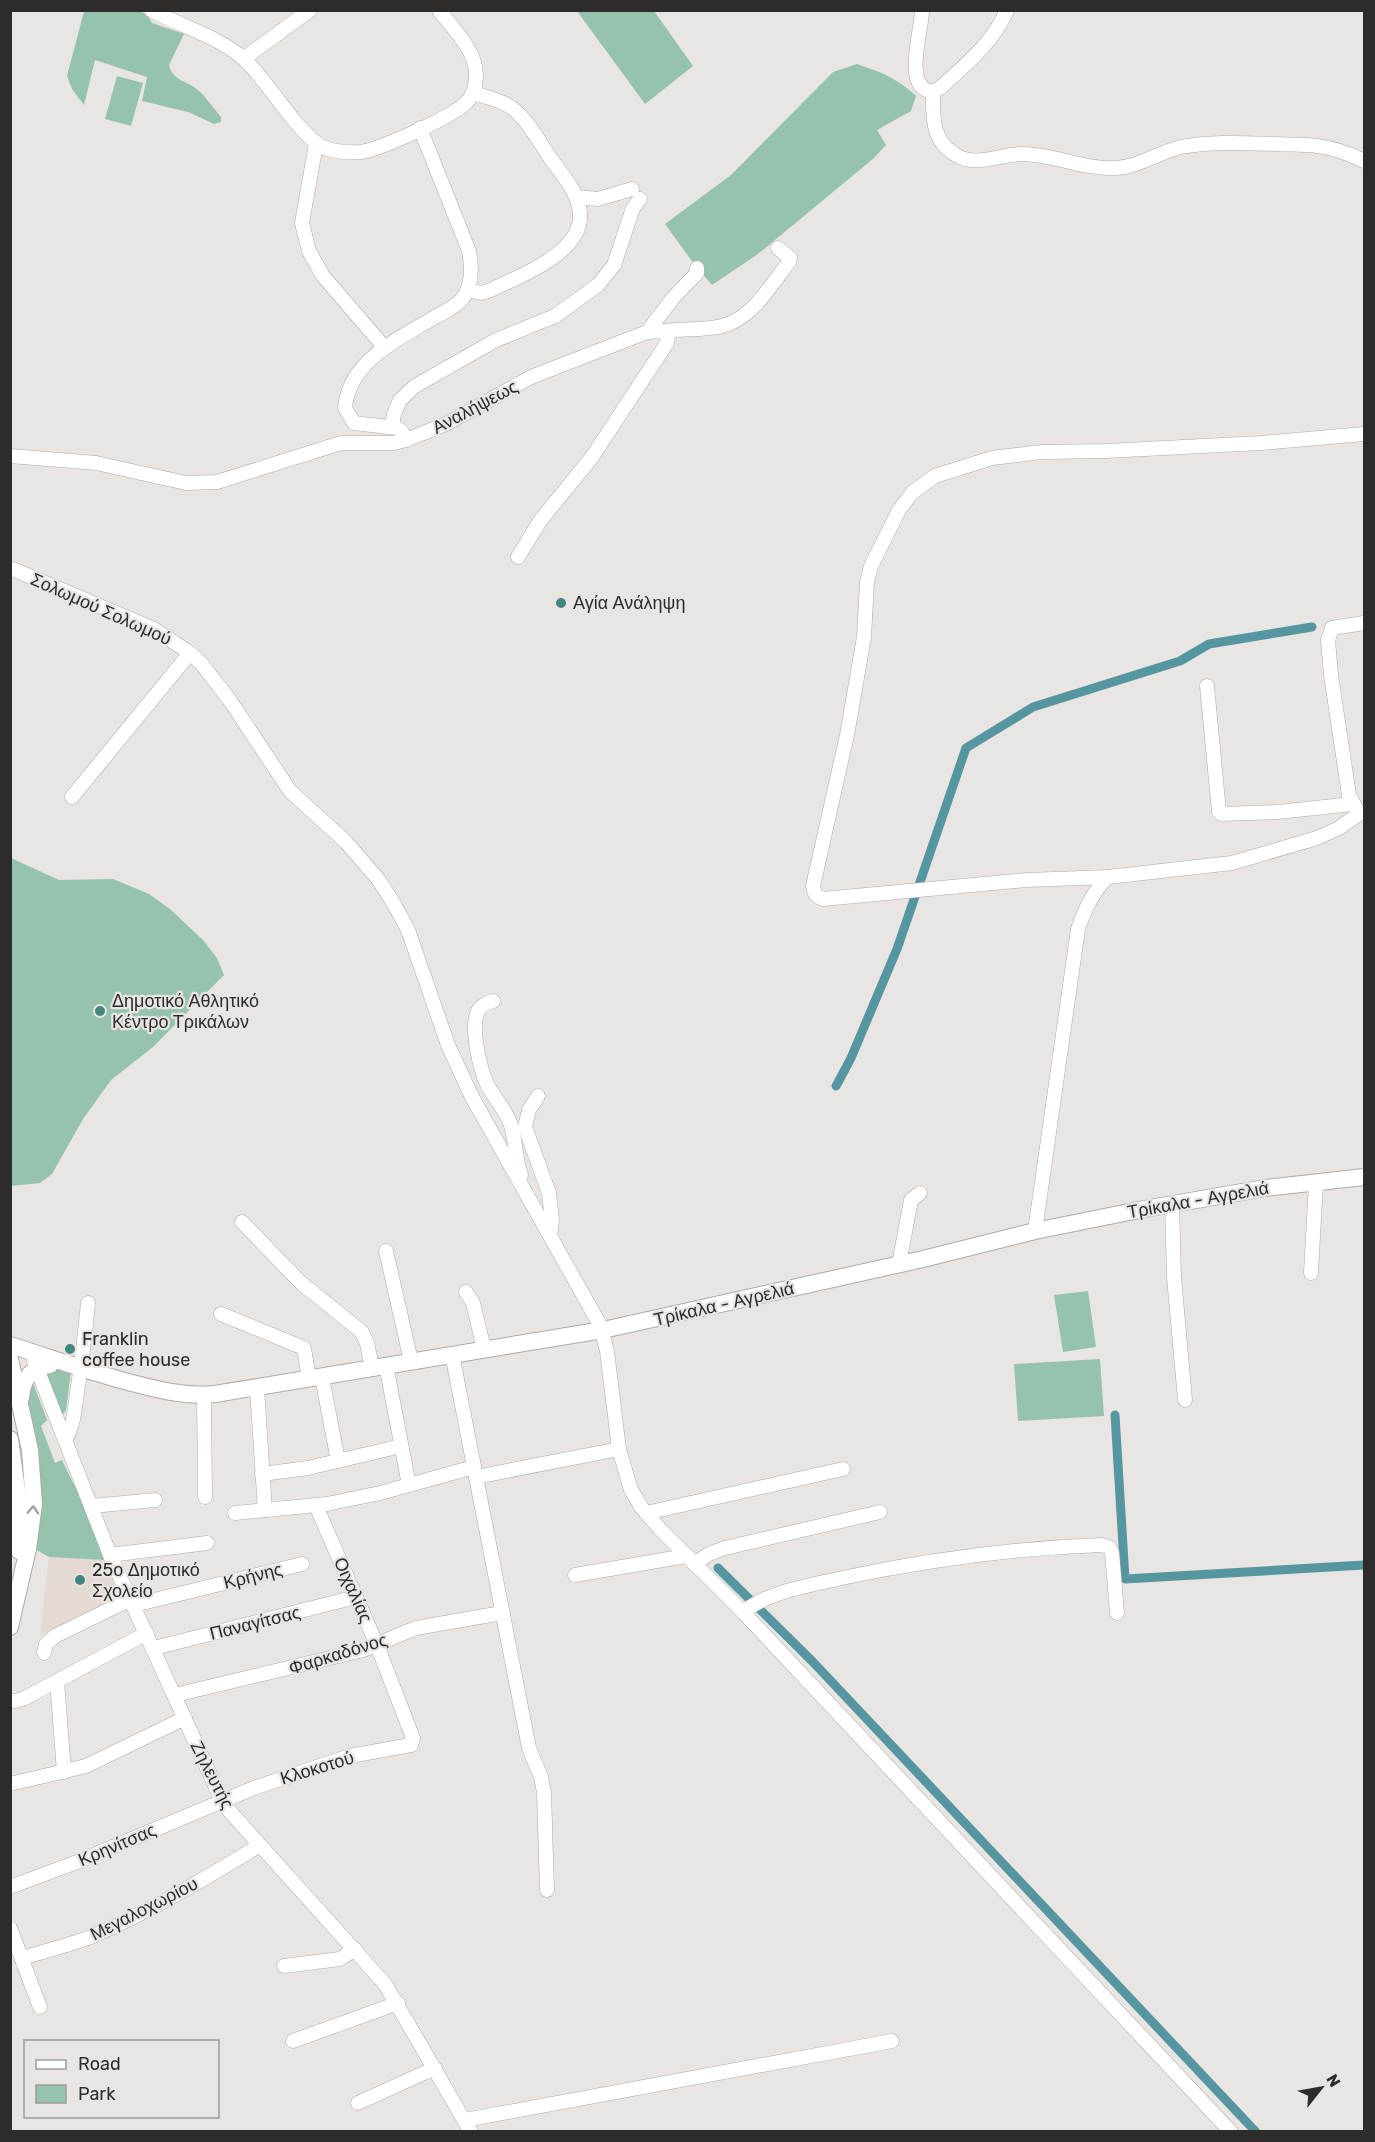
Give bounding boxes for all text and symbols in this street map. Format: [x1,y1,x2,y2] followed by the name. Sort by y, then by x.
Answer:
[428,375,522,439] street label: Αναλήψεως
[27,568,175,650] street label: Σολωμού Σολωμού
[573,592,685,614] place label: Αγία Ανάληψη
[554,596,568,610] marker: Αγία Ανάληψη
[112,990,259,1033] place label: Δημοτικό Αθλητικό Κέντρο Τρικάλων
[93,1004,107,1018] marker: Δημοτικό Αθλητικό Κέντρο Τρικάλων
[1125,1177,1271,1223] street label: Τρίκαλα - Αγρελιά
[652,1277,796,1331] street label: Τρίκαλα - Αγρελιά
[82,1328,190,1371] place label: Franklin coffee house
[63,1342,77,1356] marker: Franklin coffee house
[26,1506,39,1515] one-way arrow
[329,1554,377,1626] street label: Οιχαλίας
[221,1558,285,1594] street label: Κρήνης
[92,1559,200,1602] place label: 25ο Δημοτικό Σχολείο
[73,1573,87,1587] marker: 25ο Δημοτικό Σχολείο
[207,1601,303,1645] street label: Παναγίτσας
[286,1628,390,1679] street label: Φαρκαδόνος
[185,1737,239,1813] street label: Ζηλευτής
[277,1746,357,1790] street label: Κλοκοτού
[75,1819,159,1871] street label: Κρηνίτσας
[87,1872,201,1946] street label: Μεγαλοχωρίου
[24,2040,219,2118] legend
[78,2053,121,2075] text: Road
[1291,2058,1351,2118] north arrow
[1322,2071,1345,2090] text: N
[78,2083,116,2105] text: Park

